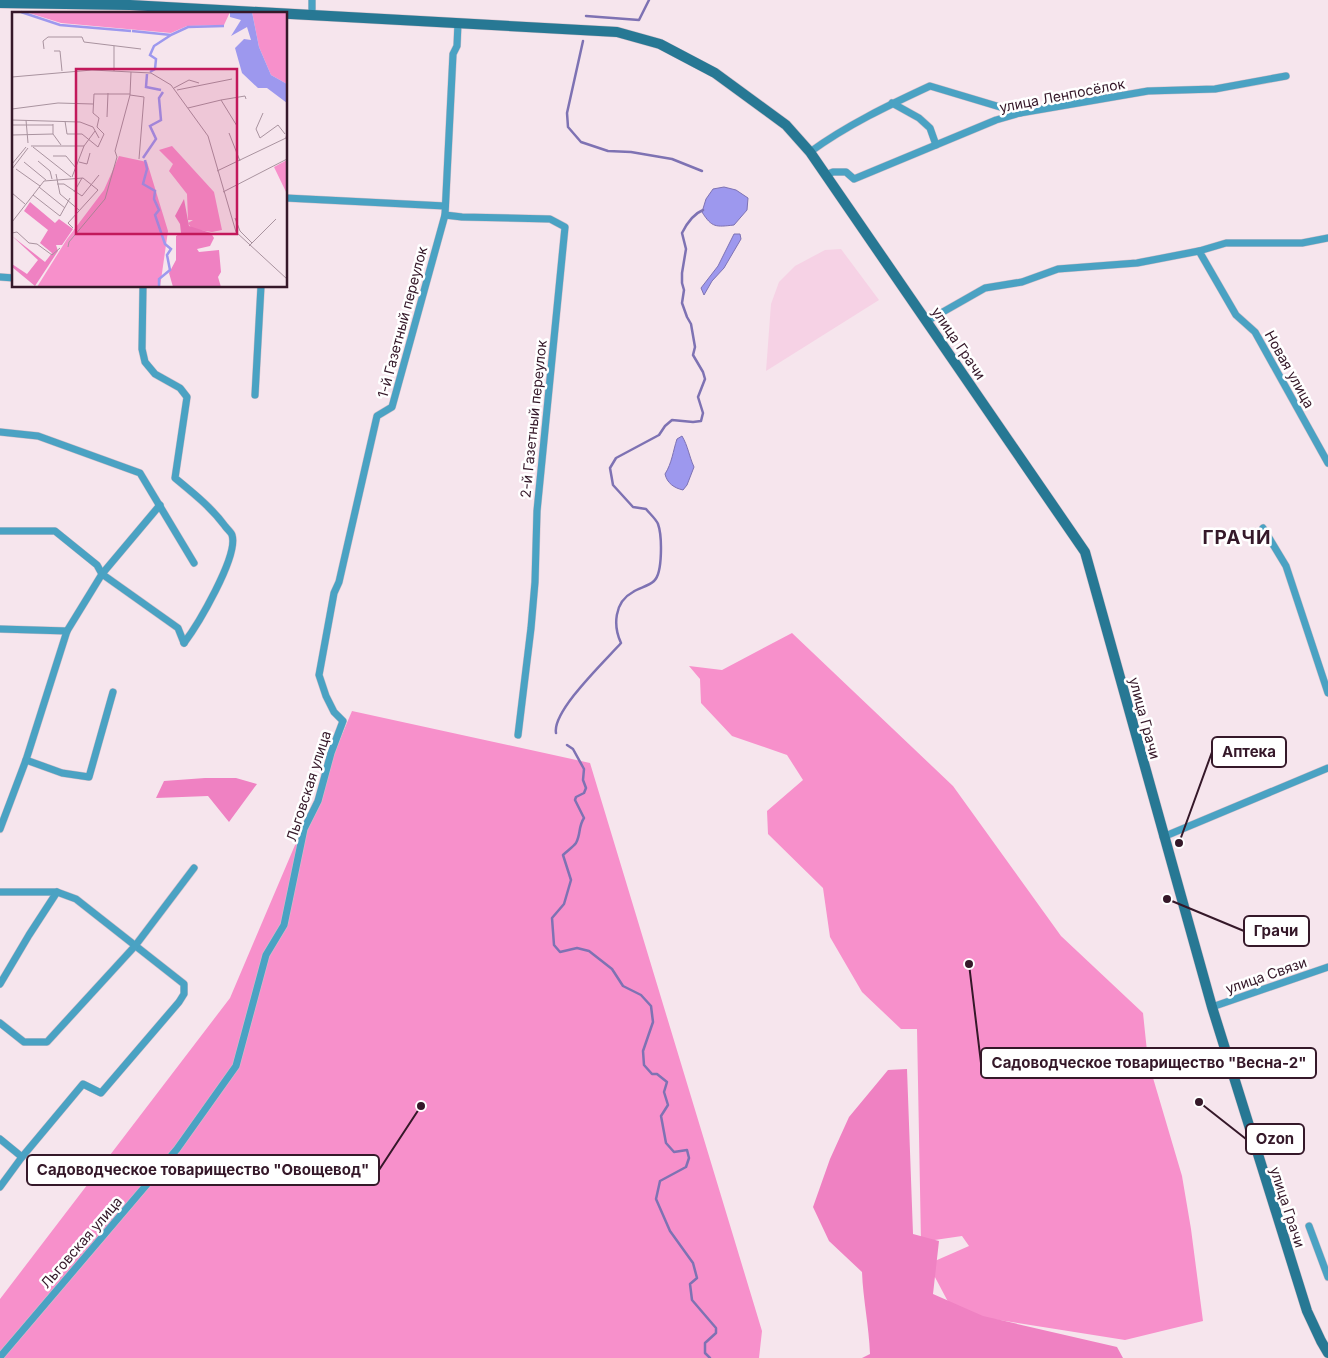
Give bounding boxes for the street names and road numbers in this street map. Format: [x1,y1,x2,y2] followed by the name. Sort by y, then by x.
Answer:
[998,74,1127,116] street label: улица Ленпосёлок
[374,244,431,400] street label: 1-й Газетный переулок
[928,303,990,383] street label: улица Грачи
[1262,327,1318,411] street label: Новая улица
[516,339,550,499] street label: 2-й Газетный переулок
[1126,675,1164,761] street label: улица Грачи
[282,728,334,844] street label: Льговская улица
[1223,953,1309,997] street label: улица Связи
[1267,1164,1309,1250] street label: улица Грачи
[37,1193,125,1291] street label: Льговская улица

